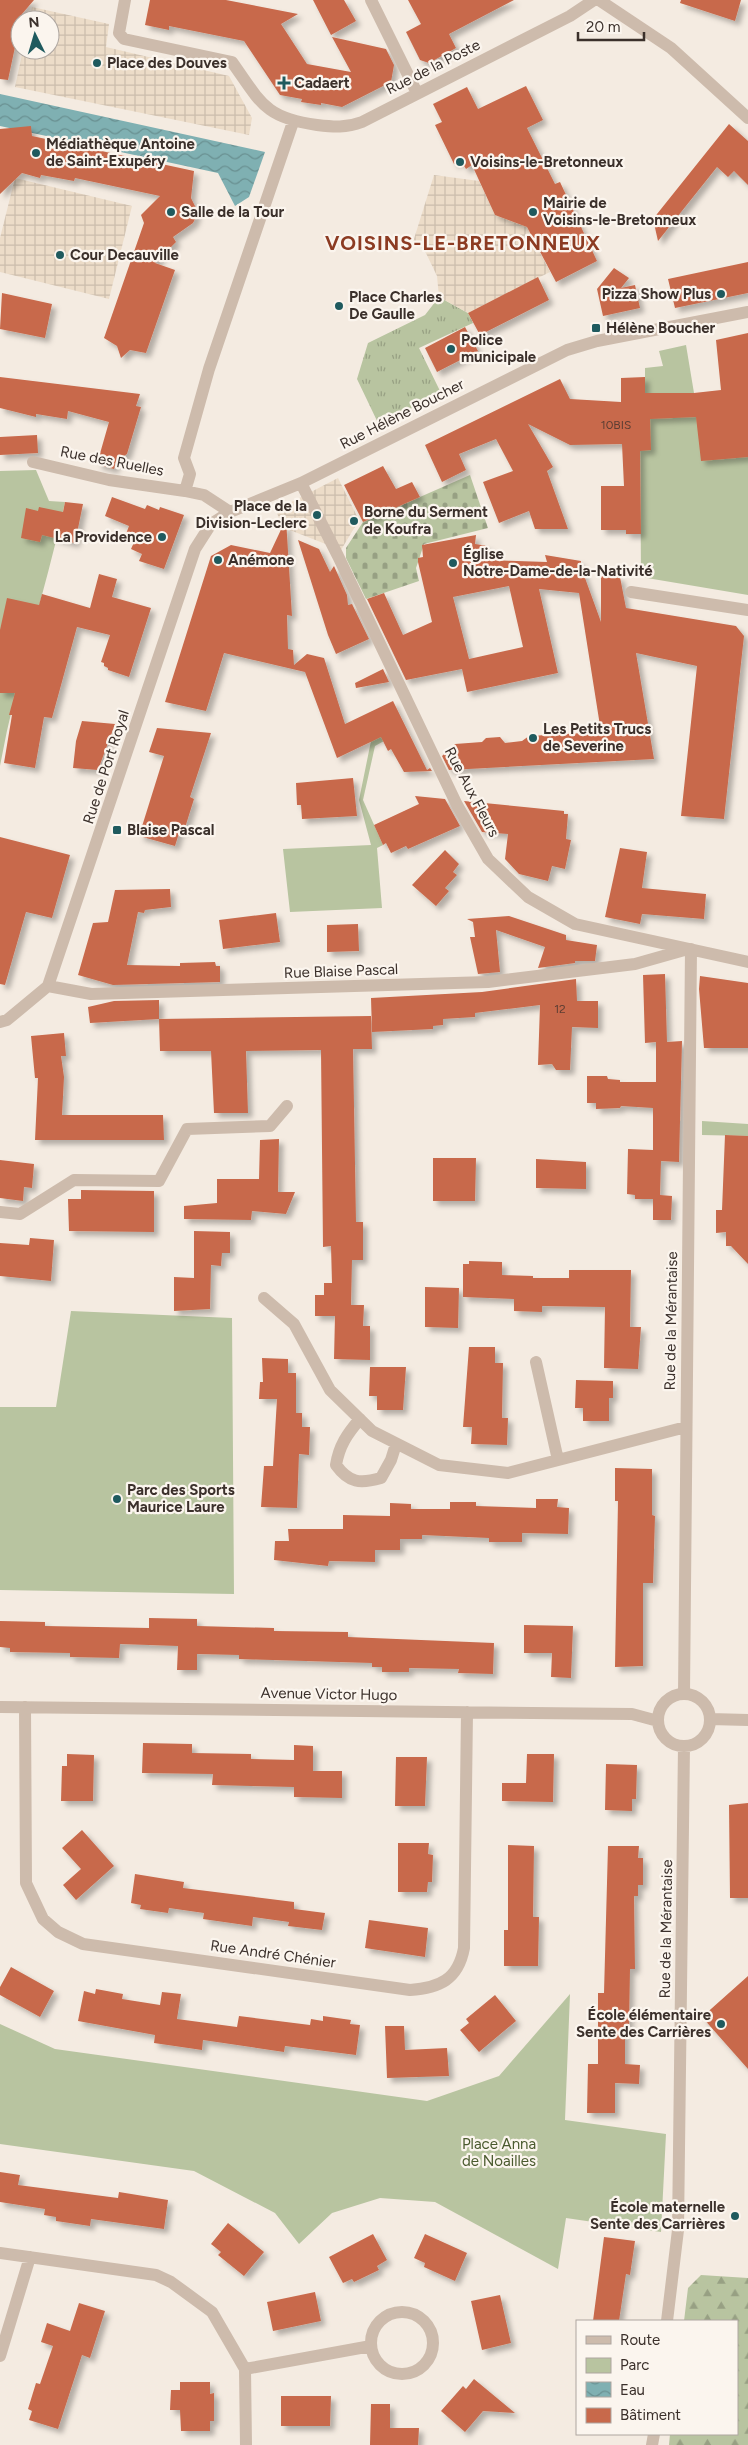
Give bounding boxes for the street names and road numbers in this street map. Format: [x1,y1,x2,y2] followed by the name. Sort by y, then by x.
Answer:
[383,36,483,98] street label: Rue de la Poste
[337,375,467,453] street label: Rue Hélène Boucher
[59,442,165,480] street label: Rue des Ruelles
[79,708,133,826] street label: Rue de Port Royal
[441,744,503,840] street label: Rue Aux Fleurs
[284,960,398,982] street label: Rue Blaise Pascal
[661,1251,681,1391] street label: Rue de la Mérantaise
[261,1684,398,1704] street label: Avenue Victor Hugo
[656,1859,676,1999] street label: Rue de la Mérantaise
[209,1936,337,1972] street label: Rue André Chénier

